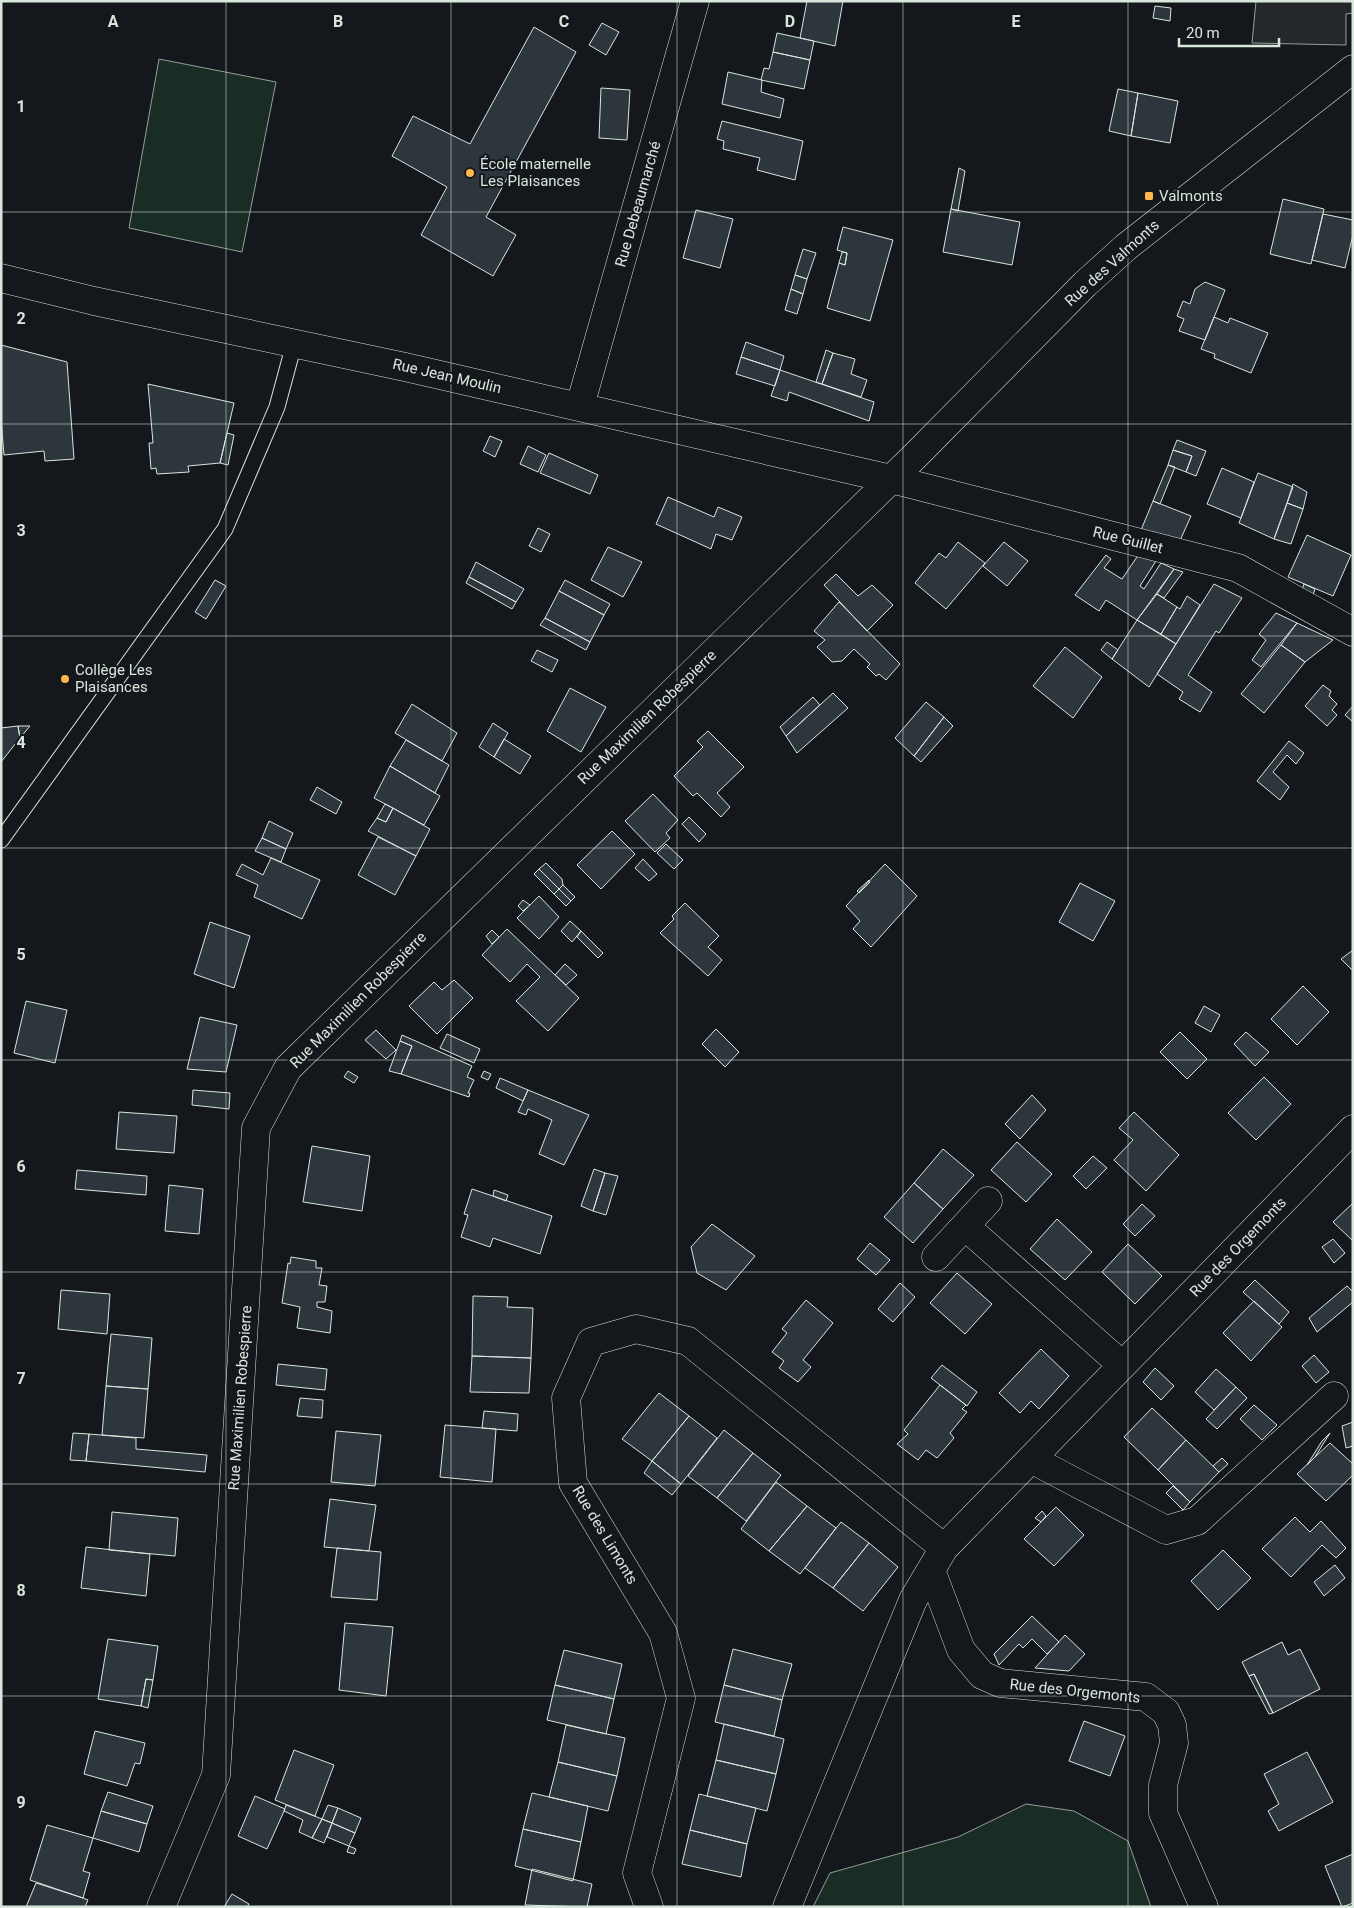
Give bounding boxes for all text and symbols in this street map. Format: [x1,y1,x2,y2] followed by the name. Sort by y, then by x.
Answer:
[108,12,119,31] text: A
[333,12,343,31] text: B
[559,12,569,31] text: C
[785,12,795,31] text: D
[1012,12,1021,31] text: E
[1179,15,1279,47] scale bar
[1186,24,1220,42] text: 20 m
[16,97,26,116] text: 1
[611,139,665,269] street label: Rue Debeaumarché
[480,155,591,190] place label: École maternelle Les Plaisances
[464,167,476,179] marker: École maternelle Les Plaisances
[1159,187,1223,205] place label: Valmonts
[1143,190,1155,202] marker: Valmonts
[1061,216,1163,310] street label: Rue des Valmonts
[16,309,26,328] text: 2
[391,355,503,397] street label: Rue Jean Moulin
[16,521,26,540] text: 3
[1091,523,1165,557] street label: Rue Guillet
[574,646,720,788] street label: Rue Maximilien Robespierre
[75,661,152,696] place label: Collège Les Plaisances
[59,673,71,685] marker: Collège Les Plaisances
[16,733,26,752] text: 4
[286,928,430,1072] street label: Rue Maximilien Robespierre
[16,945,26,964] text: 5
[16,1157,26,1176] text: 6
[1186,1194,1290,1300] street label: Rue des Orgemonts
[225,1305,255,1491] street label: Rue Maximilien Robespierre
[16,1369,26,1388] text: 7
[569,1483,641,1587] street label: Rue des Limonts
[16,1581,26,1600] text: 8
[1009,1675,1141,1707] street label: Rue des Orgemonts
[16,1793,26,1812] text: 9

